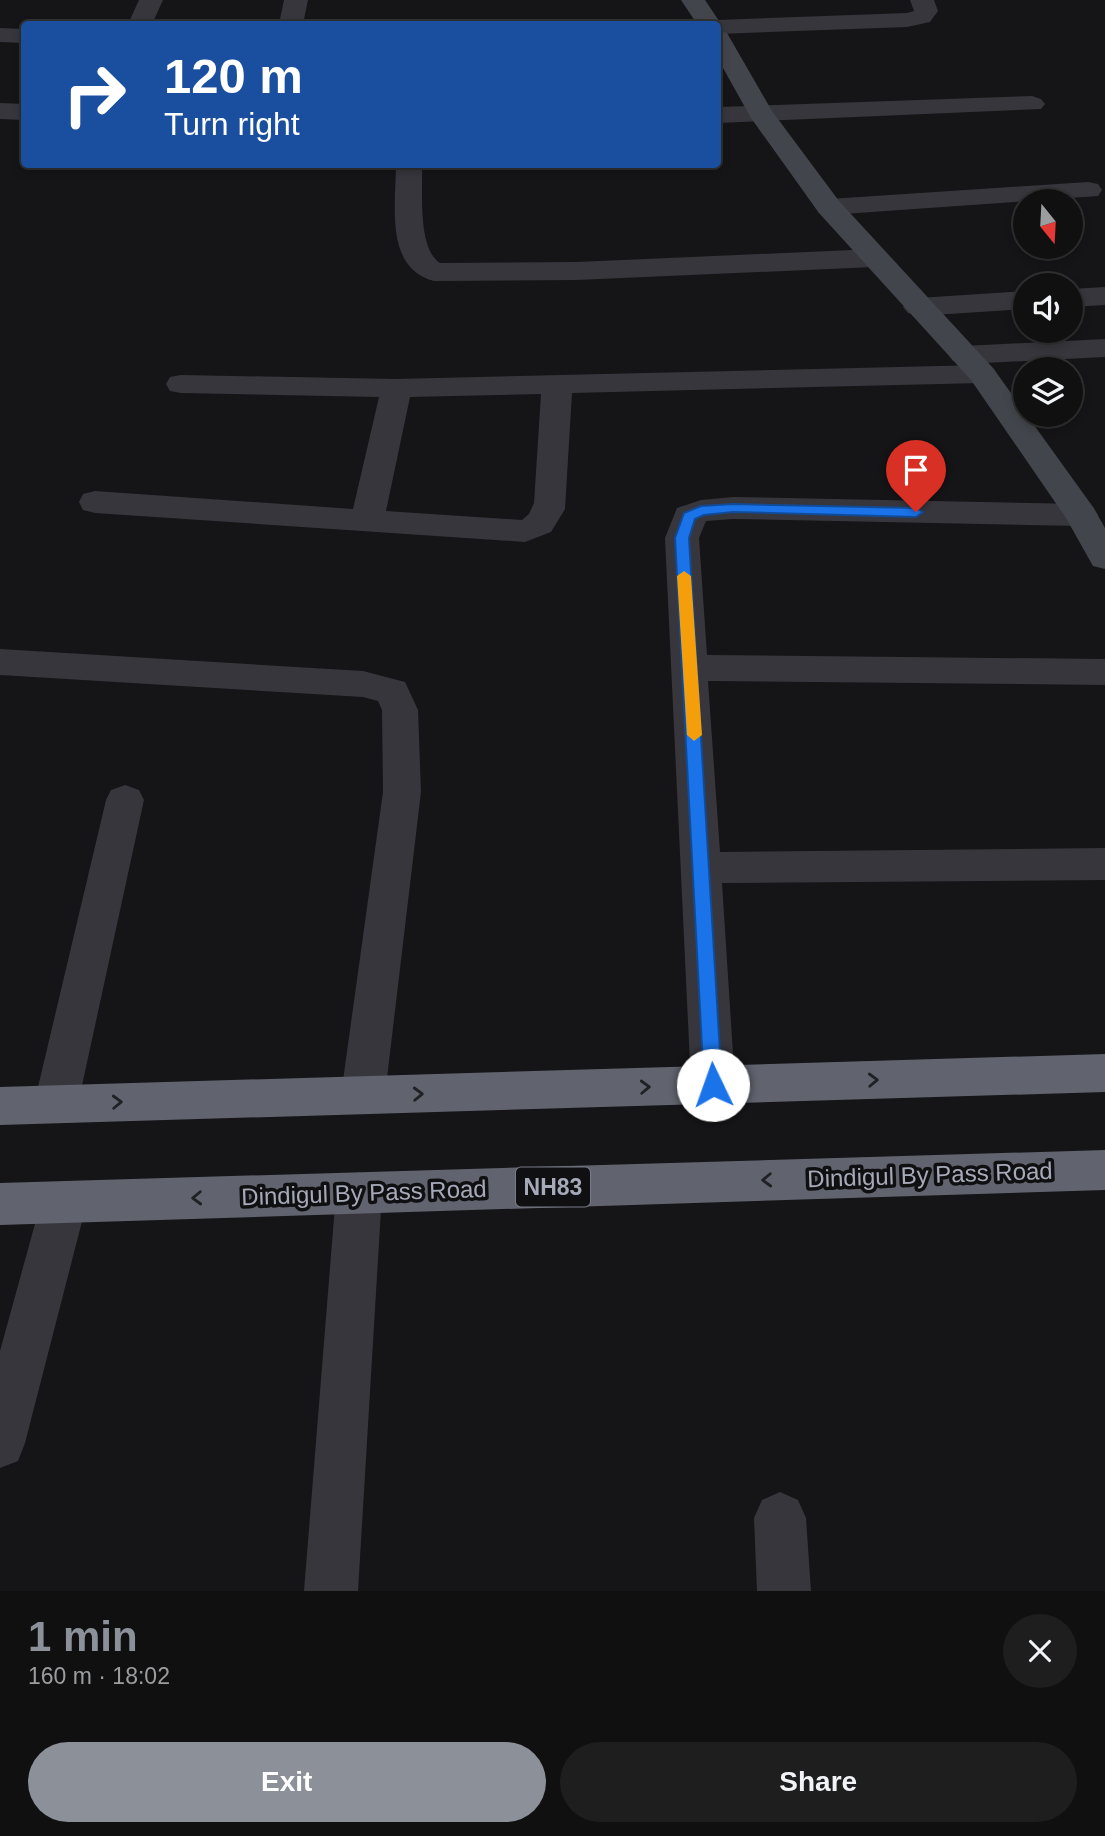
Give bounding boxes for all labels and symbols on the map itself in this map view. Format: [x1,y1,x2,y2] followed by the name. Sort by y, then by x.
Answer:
[1013,189,1083,259] north arrow
[886,440,946,512] pin
[676,1048,750,1122] position arrow
[868,1072,879,1088] one-way arrow
[640,1079,651,1094] one-way arrow
[413,1086,424,1101] one-way arrow
[112,1095,123,1110] one-way arrow
[807,1157,1053,1192] street label: Dindigul By Pass Road
[516,1168,590,1206] road number: NH83
[762,1173,773,1188] one-way arrow
[241,1175,487,1210] street label: Dindigul By Pass Road
[191,1190,202,1205] one-way arrow

